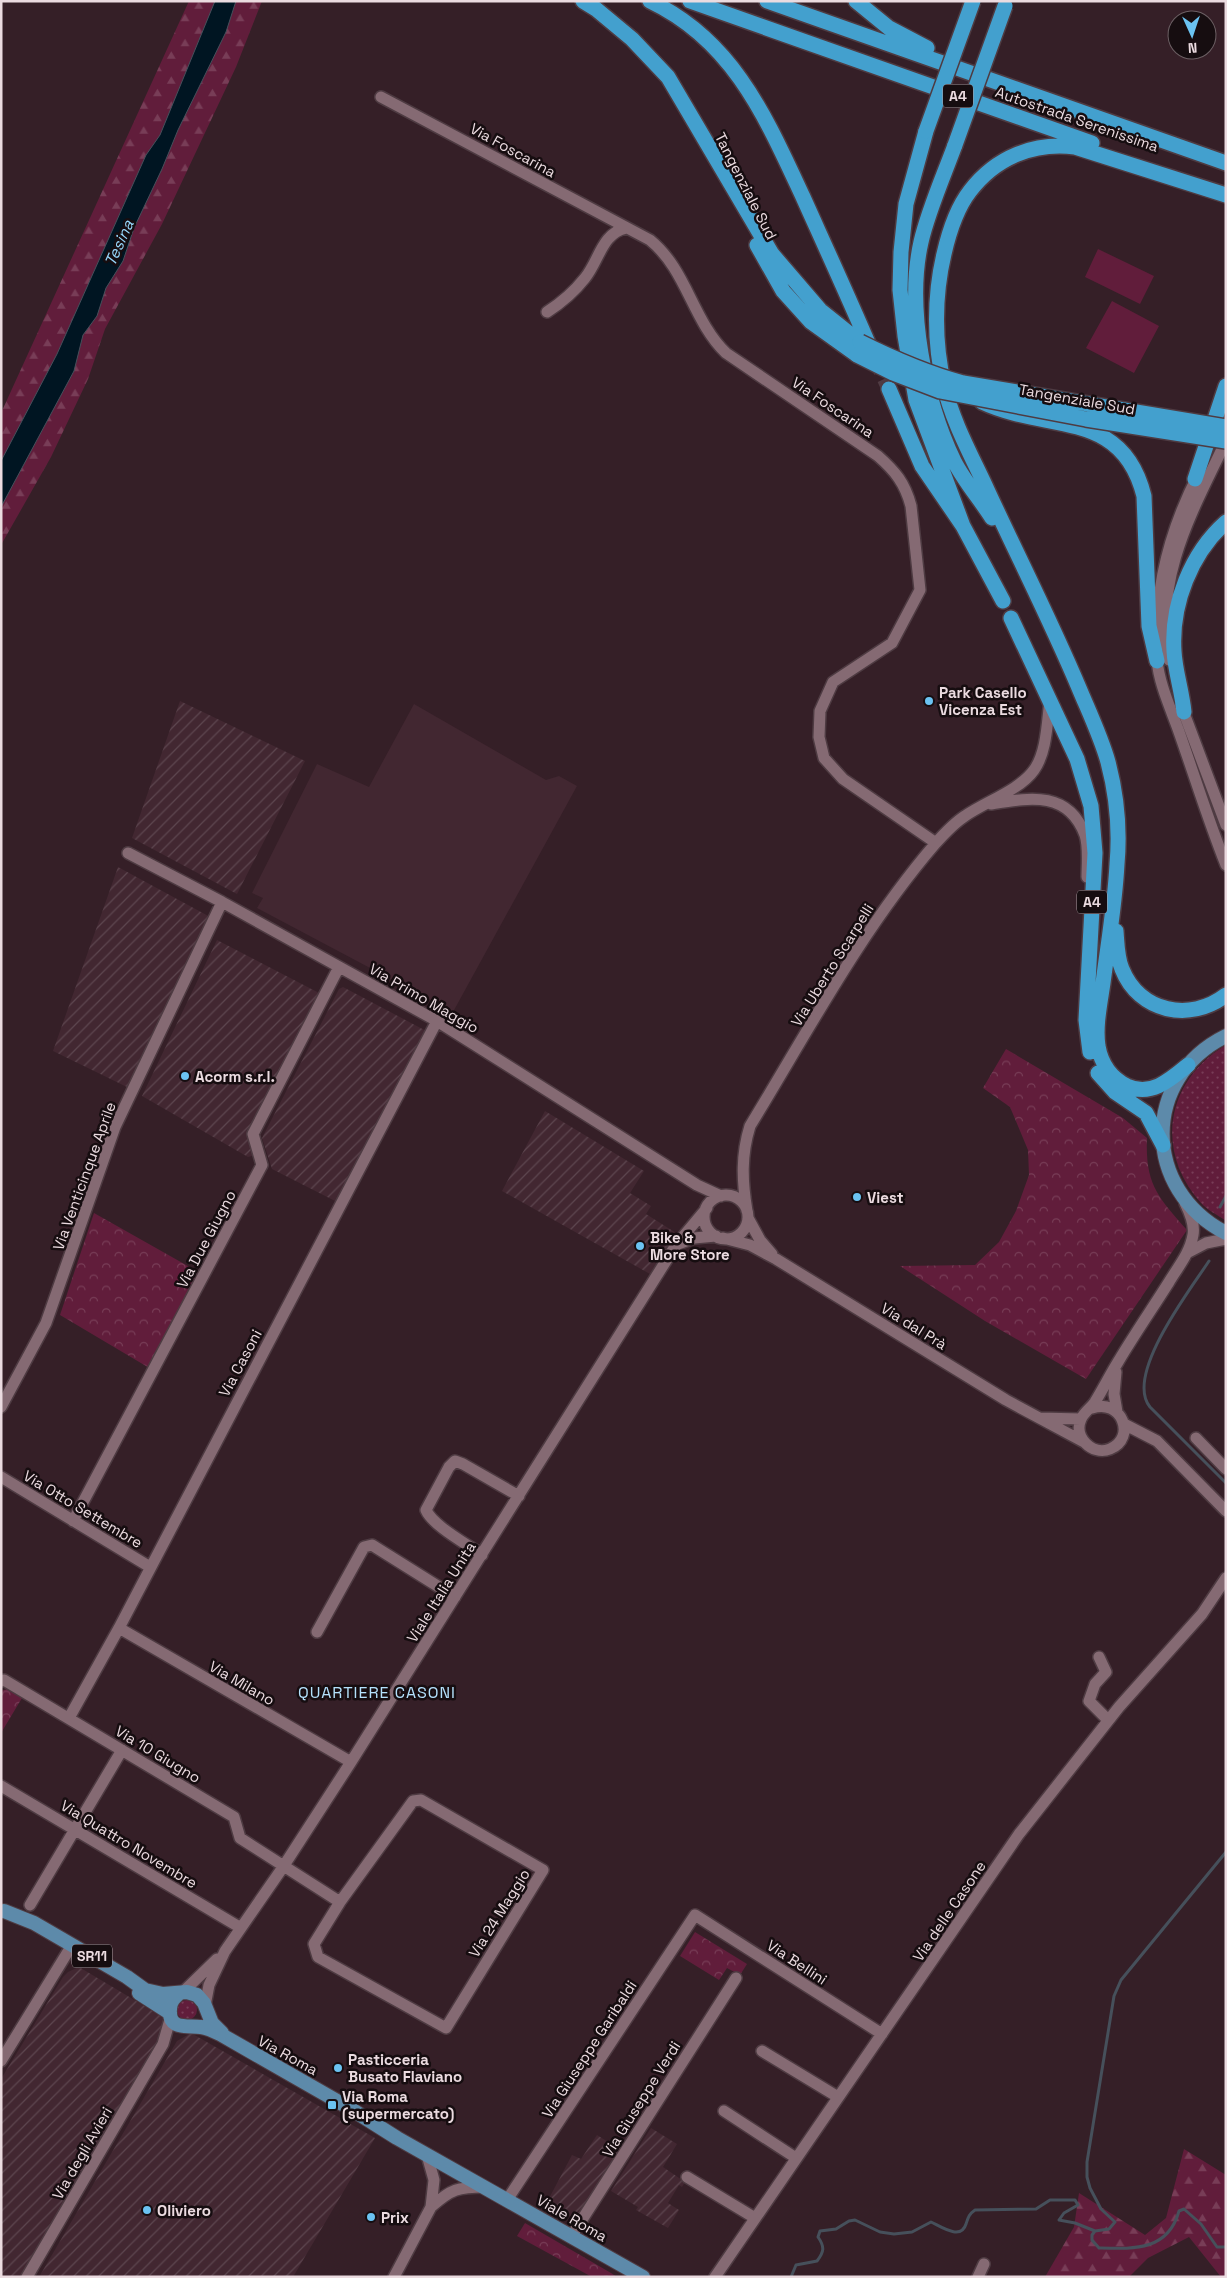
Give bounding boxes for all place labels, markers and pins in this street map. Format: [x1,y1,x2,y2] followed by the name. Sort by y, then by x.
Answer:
[939,683,1027,719] place label: Park Casello Vicenza Est
[923,695,935,707] marker: Park Casello Vicenza Est
[195,1067,275,1086] place label: Acorm s.r.l.
[179,1070,191,1082] marker: Acorm s.r.l.
[867,1188,904,1207] place label: Viest
[851,1191,863,1203] marker: Viest
[650,1228,730,1264] place label: Bike & More Store
[634,1240,646,1252] marker: Bike & More Store
[348,2050,462,2086] place label: Pasticceria Busato Flaviano
[332,2062,344,2074] marker: Pasticceria Busato Flaviano
[342,2087,455,2123] place label: Via Roma (supermercato)
[326,2099,338,2111] marker: Via Roma (supermercato)
[157,2201,211,2220] place label: Oliviero
[141,2204,153,2216] marker: Oliviero
[381,2208,409,2227] place label: Prix
[365,2211,377,2223] marker: Prix

